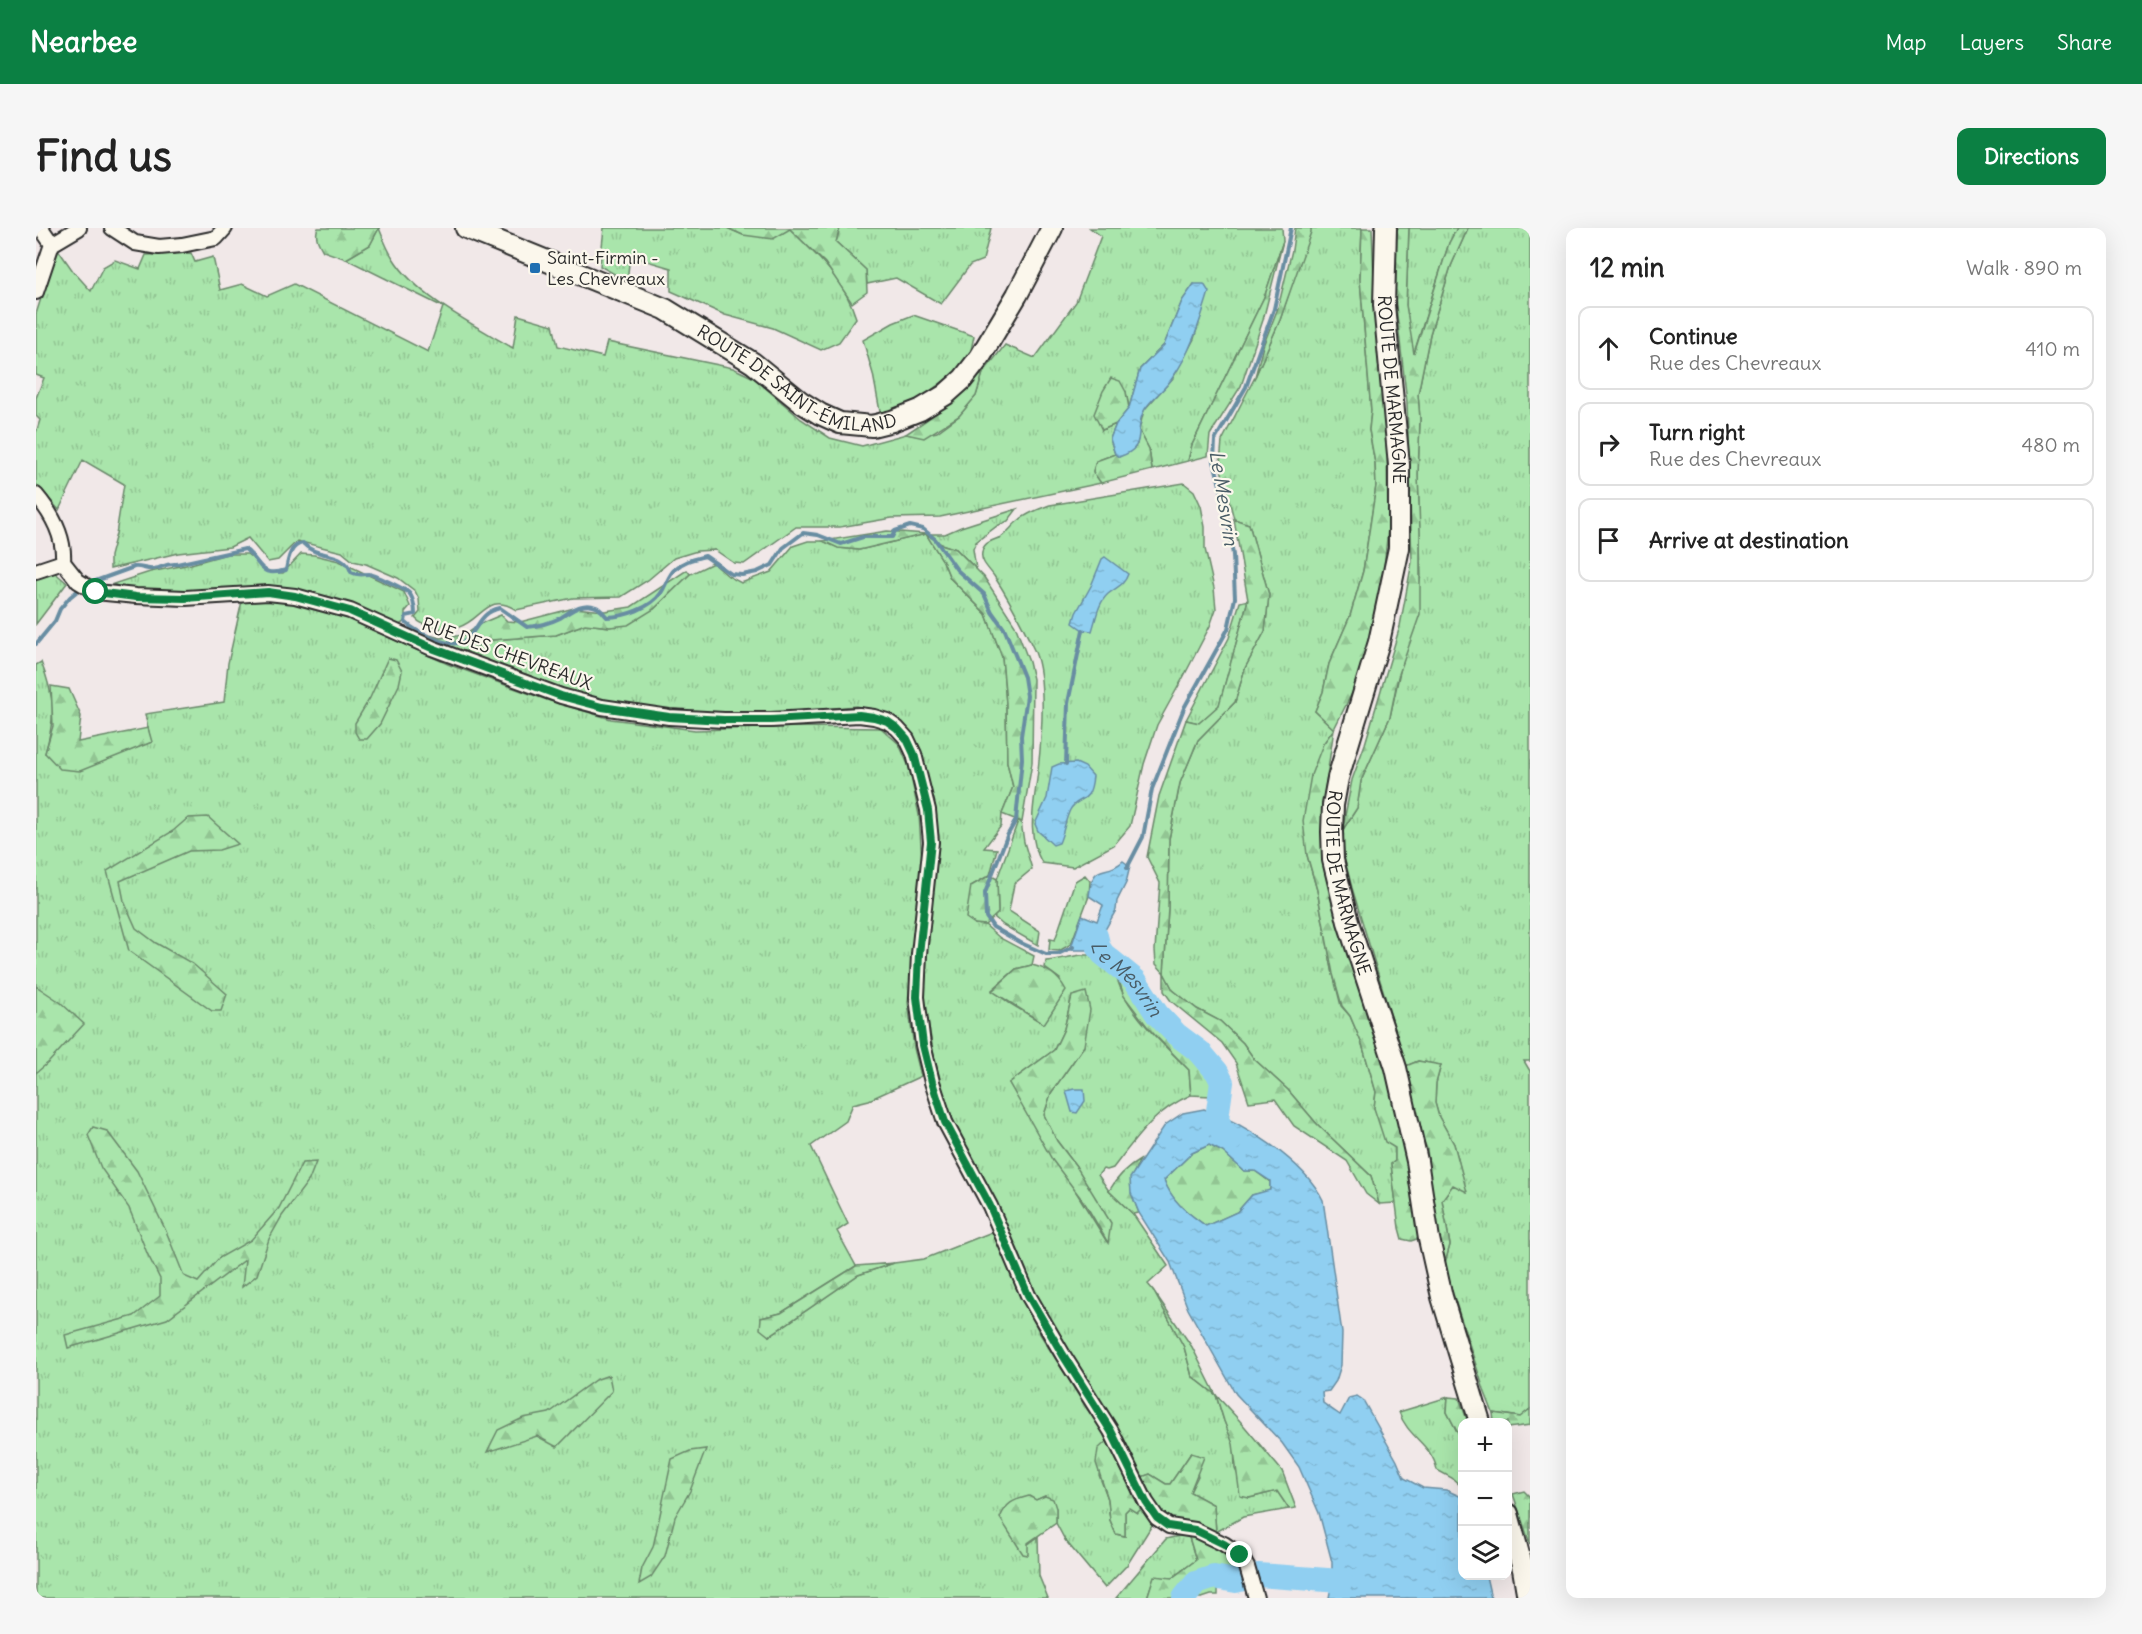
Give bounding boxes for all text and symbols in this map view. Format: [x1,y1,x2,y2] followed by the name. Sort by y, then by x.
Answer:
[30,24,137,60] text: Nearbee
[1886,29,1926,56] text: Map
[1959,29,2024,56] text: Layers
[2057,29,2112,56] text: Share
[1957,128,2106,185] button: Directions
[36,130,172,182] text: Find us
[547,246,665,290] place label: Saint-Firmin - Les Chevreaux
[1590,251,1664,284] text: 12 min
[1966,255,2082,280] text: Walk · 890 m
[528,261,542,275] marker: Saint-Firmin - Les Chevreaux
[1373,295,1411,484] street label: ROUTE DE MARMAGNE
[693,319,899,437] street label: ROUTE DE SAINT-ÉMILAND
[1649,322,1738,350] text: Continue
[1592,332,1625,365] icon: ahead
[2025,336,2080,361] text: 410 m
[1649,350,1821,375] text: Rue des Chevreaux
[1649,418,1745,446] text: Turn right
[1592,428,1625,461] icon: right
[2021,432,2080,457] text: 480 m
[1649,446,1821,471] text: Rue des Chevreaux
[1205,449,1244,548] water label: Le Mesvrin
[1592,524,1625,557] icon: arrive
[1649,526,1849,554] text: Arrive at destination
[82,578,108,604] route start
[419,612,596,695] street label: RUE DES CHEVREAUX
[1321,788,1377,978] street label: ROUTE DE MARMAGNE
[1086,939,1168,1021] water label: Le Mesvrin
[1458,1418,1512,1580] map controls
[1458,1418,1512,1472] button: +
[1458,1472,1512,1526] button: −
[1458,1526,1512,1580] button: layers
[1226,1541,1252,1567] route end

